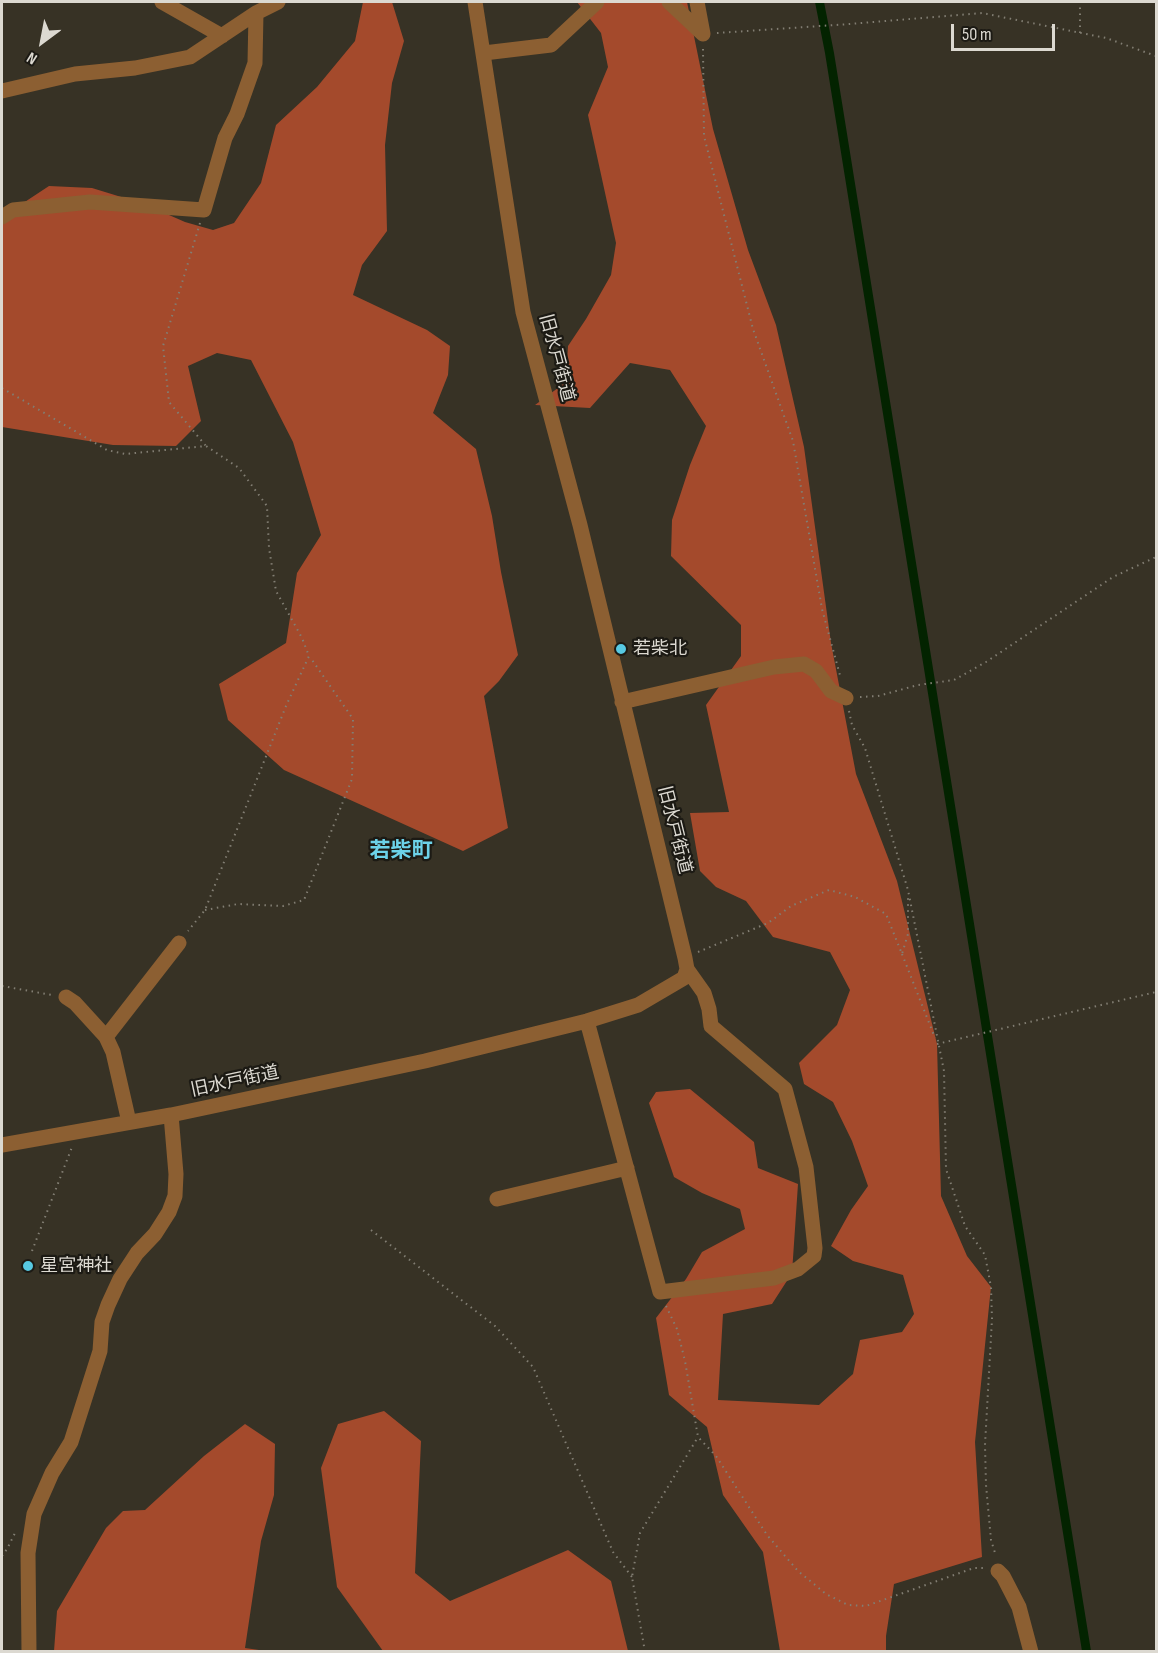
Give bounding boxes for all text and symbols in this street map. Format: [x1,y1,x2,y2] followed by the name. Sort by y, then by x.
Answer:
[12,12,72,72] north arrow
[954,12,1058,50] scale bar
[962,24,992,45] text: 50 m
[24,47,41,68] text: N
[534,312,578,404] street label: 旧水戸街道
[633,638,687,660] place label: 若柴北
[614,642,628,656] marker: 若柴北
[653,784,695,876] street label: 旧水戸街道
[370,839,432,865] district label: 若柴町
[189,1062,281,1102] street label: 旧水戸街道
[40,1255,112,1277] place label: 星宮神社
[21,1259,35,1273] marker: 星宮神社

